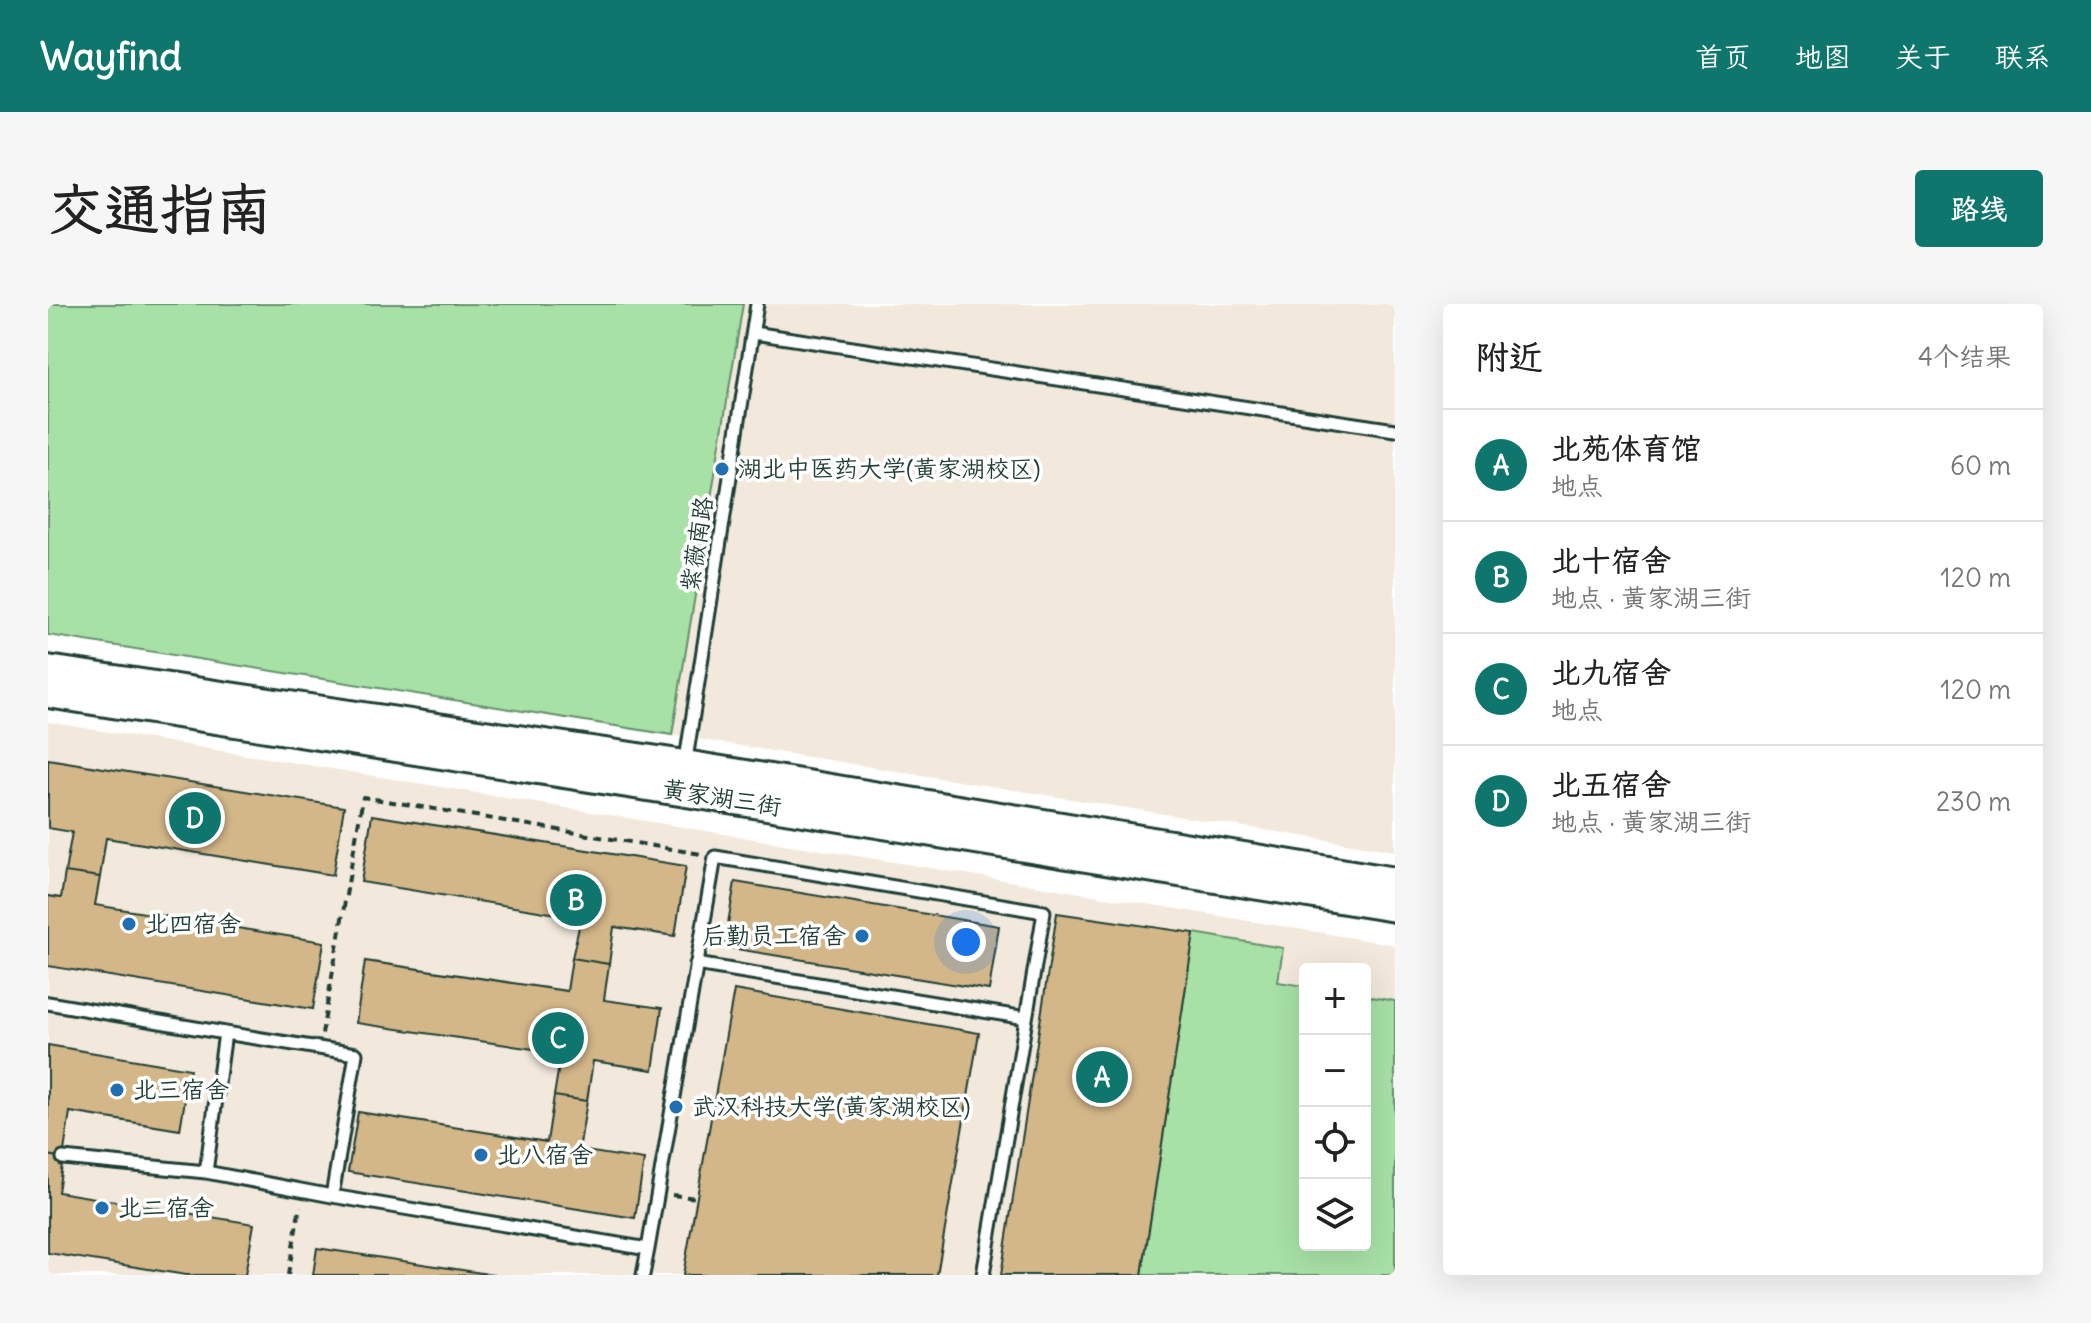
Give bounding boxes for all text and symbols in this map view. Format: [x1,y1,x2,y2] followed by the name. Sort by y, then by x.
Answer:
[40,33,182,80] text: Wayfind
[1695,39,1751,75] text: 首页
[1795,39,1851,75] text: 地图
[1895,39,1951,75] text: 关于
[1995,39,2051,75] text: 联系
[1915,170,2043,247] button: 路线
[48,174,272,244] text: 交通指南
[1475,335,1543,378] text: 附近
[1918,340,2011,373] text: 4个结果
[1551,429,1701,467] text: 北苑体育馆
[1493,449,1509,482] text: A
[1950,449,2011,482] text: 60 m
[738,453,1041,483] place label: 湖北中医药大学(黄家湖校区)
[713,460,731,478] marker: 湖北中医药大学(黄家湖校区)
[1551,469,1603,502] text: 地点
[674,494,718,594] street label: 紫薇南路
[1551,541,1671,579] text: 北十宿舍
[1492,561,1510,594] text: B
[1940,561,2011,594] text: 120 m
[1551,581,1751,614] text: 地点 · 黄家湖三街
[1551,653,1671,691] text: 北九宿舍
[1492,673,1510,706] text: C
[1940,673,2011,706] text: 120 m
[1551,693,1603,726] text: 地点
[1551,765,1671,803] text: 北五宿舍
[661,773,784,821] street label: 黄家湖三街
[1492,785,1510,818] text: D
[1936,785,2011,818] text: 230 m
[169,788,221,848] pin: D
[1551,805,1751,838] text: 地点 · 黄家湖三街
[550,870,602,930] pin: B
[145,908,241,938] place label: 北四宿舍
[120,915,138,933] marker: 北四宿舍
[702,920,846,950] place label: 后勤员工宿舍
[946,922,986,962] your location
[853,927,871,945] marker: 后勤员工宿舍
[1299,963,1371,1251] map controls
[1299,963,1371,1035] button: +
[532,1008,584,1068] pin: C
[1299,1035,1371,1107] button: −
[1076,1047,1128,1107] pin: A
[133,1074,229,1104] place label: 北三宿舍
[108,1081,126,1099] marker: 北三宿舍
[692,1091,971,1121] place label: 武汉科技大学(黄家湖校区)
[667,1098,685,1116] marker: 武汉科技大学(黄家湖校区)
[1299,1107,1371,1179] button: locate
[497,1139,593,1169] place label: 北八宿舍
[472,1146,490,1164] marker: 北八宿舍
[1299,1179,1371,1251] button: layers
[118,1192,214,1222] place label: 北二宿舍
[93,1199,111,1217] marker: 北二宿舍

